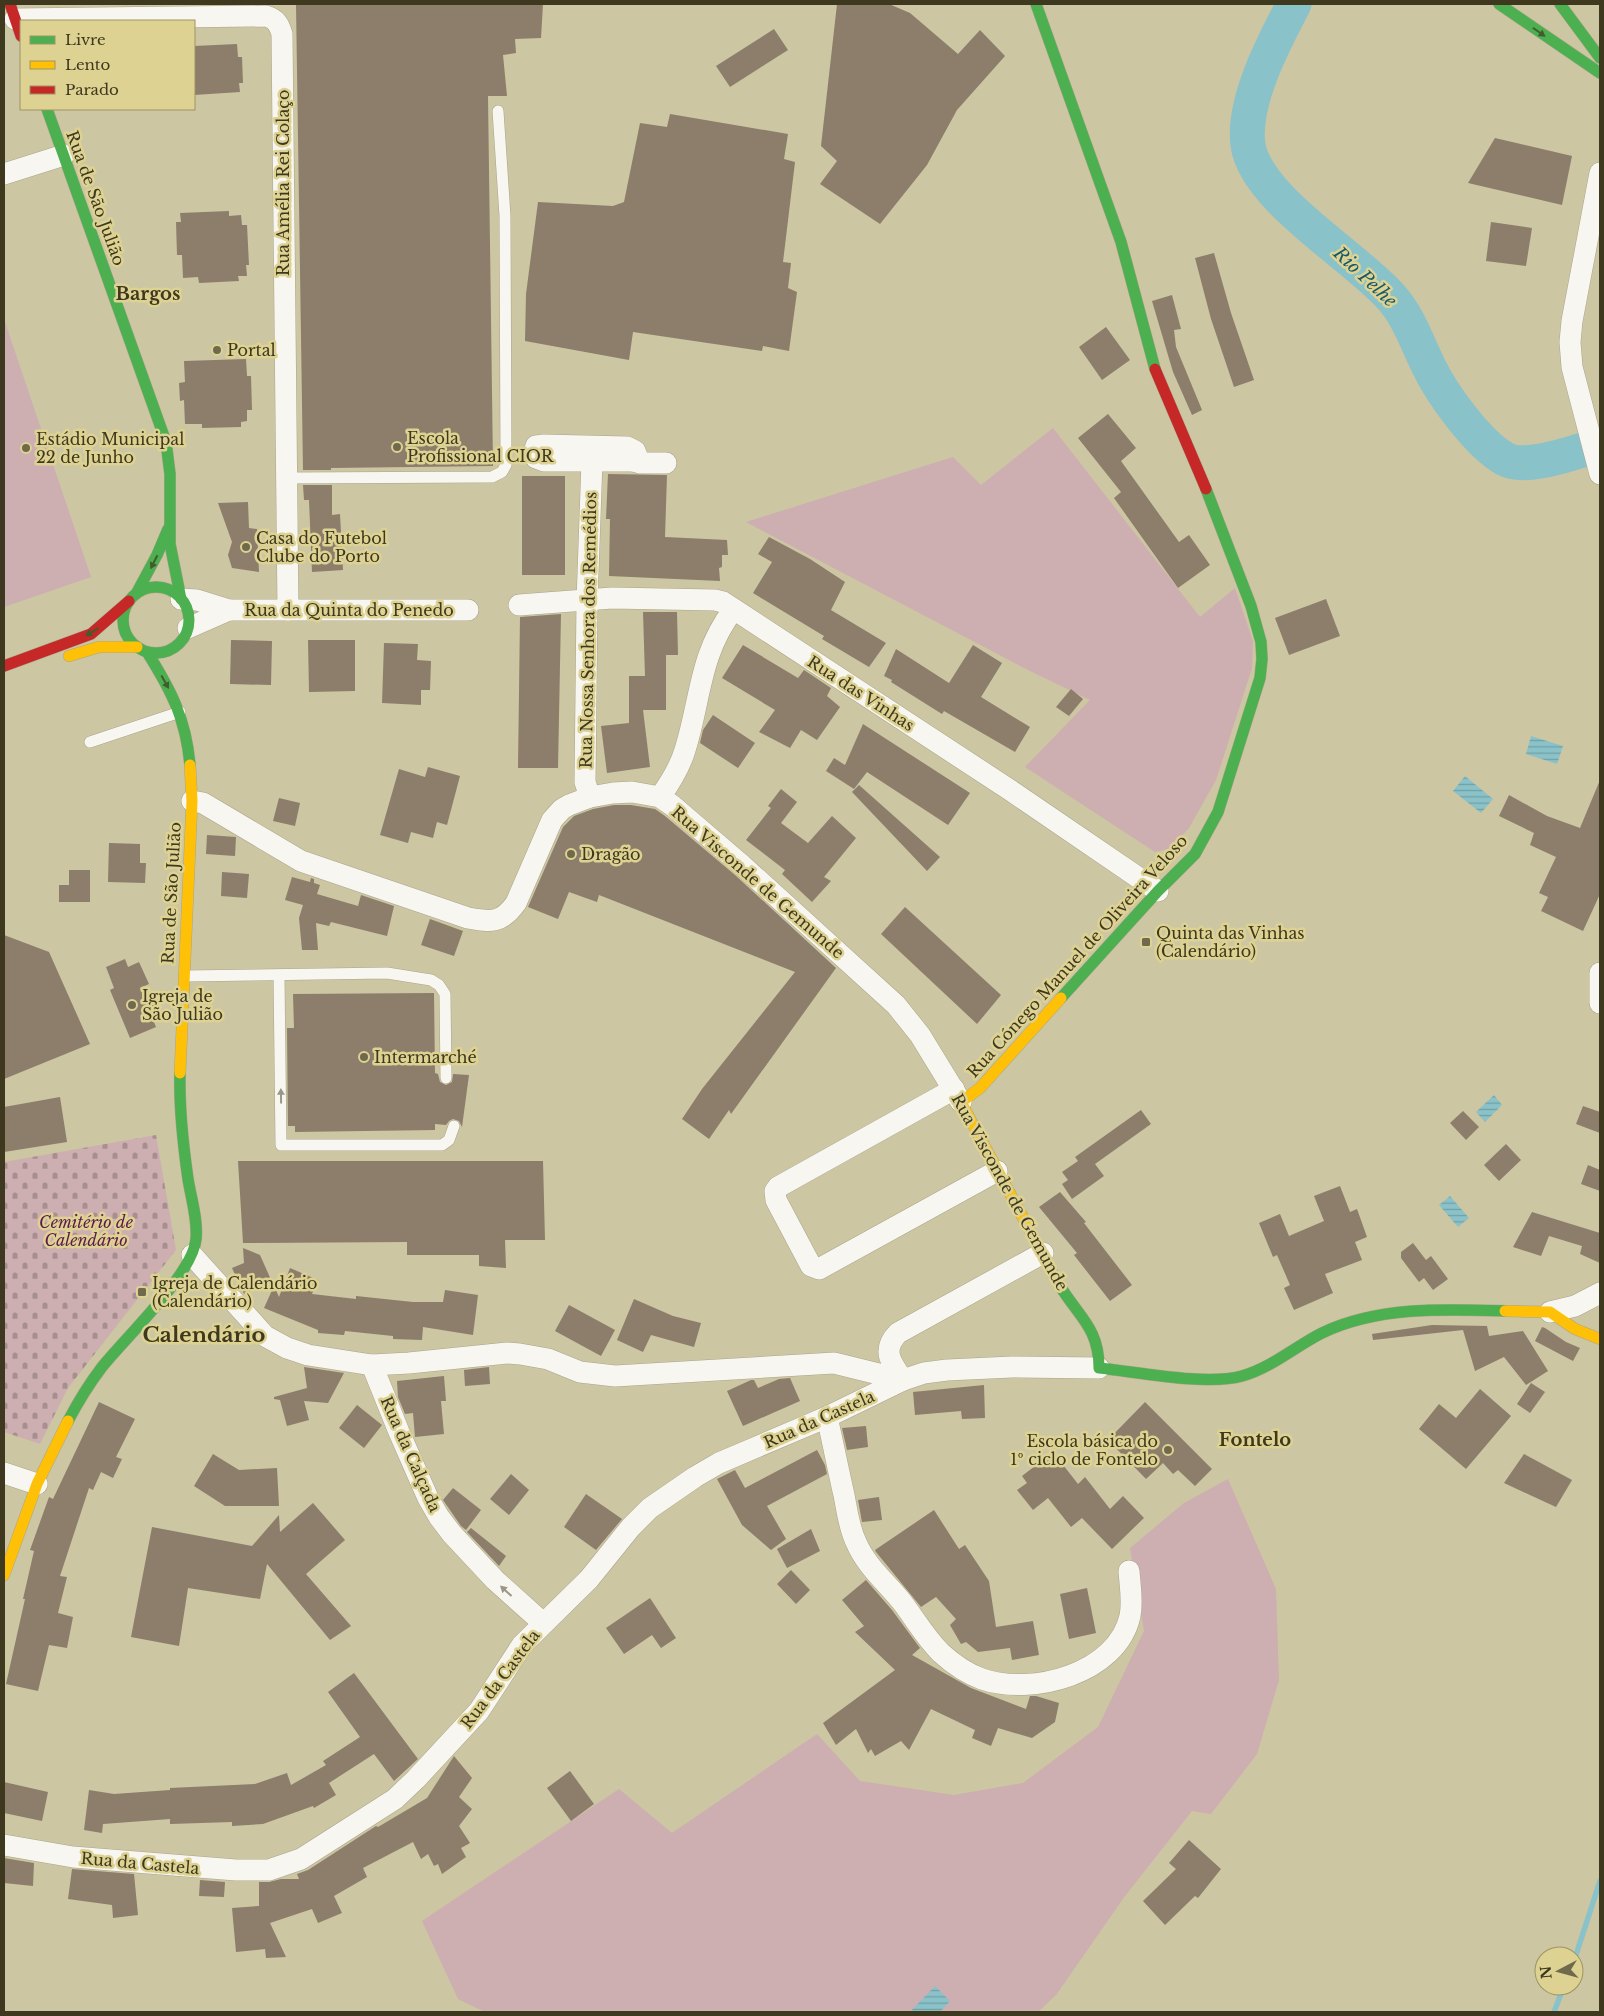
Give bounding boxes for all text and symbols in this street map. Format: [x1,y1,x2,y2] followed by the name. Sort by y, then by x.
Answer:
[20,20,195,110] legend
[1532,27,1546,37] one-way arrow
[65,30,106,49] text: Livre
[65,55,111,74] text: Lento
[65,80,119,99] text: Parado
[273,90,293,276] street label: Rua Amélia Rei Colaço
[62,128,130,268] street label: Rua de São Julião
[1328,242,1401,312] water label: Rio Pelhe
[116,283,180,305] district label: Bargos
[227,340,276,360] place label: Portal
[211,344,223,356] marker: Portal
[407,428,555,466] place label: Escola Profissional CIOR
[36,429,184,467] place label: Estádio Municipal 22 de Junho
[391,441,403,453] marker: Escola Profissional CIOR
[20,442,32,454] marker: Estádio Municipal 22 de Junho
[576,491,600,769] street label: Rua Nossa Senhora dos Remédios
[256,528,387,566] place label: Casa do Futebol Clube do Porto
[240,541,252,553] marker: Casa do Futebol Clube do Porto
[150,554,158,569] one-way arrow
[244,600,454,620] street label: Rua da Quinta do Penedo
[85,627,98,636] one-way arrow
[804,651,918,735] street label: Rua das Vinhas
[160,675,169,688] one-way arrow
[668,802,848,962] street label: Rua Visconde de Gemunde
[157,822,185,964] street label: Rua de São Julião
[963,830,1191,1082] street label: Rua Cónego Manuel de Oliveira Veloso
[581,844,641,864] place label: Dragão
[565,848,577,860] marker: Dragão
[1156,923,1305,961] place label: Quinta das Vinhas (Calendário)
[1140,936,1152,948] marker: Quinta das Vinhas (Calendário)
[142,986,223,1024] place label: Igreja de São Julião
[126,999,138,1011] marker: Igreja de São Julião
[374,1047,477,1067] place label: Intermarché
[358,1051,370,1063] marker: Intermarché
[276,1088,284,1104] one-way arrow
[947,1090,1073,1294] street label: Rua Visconde de Gemunde
[39,1212,134,1250] park label: Cemitério de Calendário
[152,1273,318,1311] place label: Igreja de Calendário (Calendário)
[136,1286,148,1298] marker: Igreja de Calendário (Calendário)
[143,1322,266,1348] district label: Calendário
[761,1386,878,1452] street label: Rua da Castela
[377,1393,446,1515] street label: Rua da Calçada
[1219,1429,1291,1451] district label: Fontelo
[1010,1431,1158,1469] place label: Escola básica do 1º ciclo de Fontelo
[1162,1444,1174,1456] marker: Escola básica do 1º ciclo de Fontelo
[501,1585,513,1597] one-way arrow
[456,1625,544,1733] street label: Rua da Castela
[80,1848,200,1878] street label: Rua da Castela
[1534,1946,1584,1996] north arrow
[1536,1965,1556,1980] text: N

